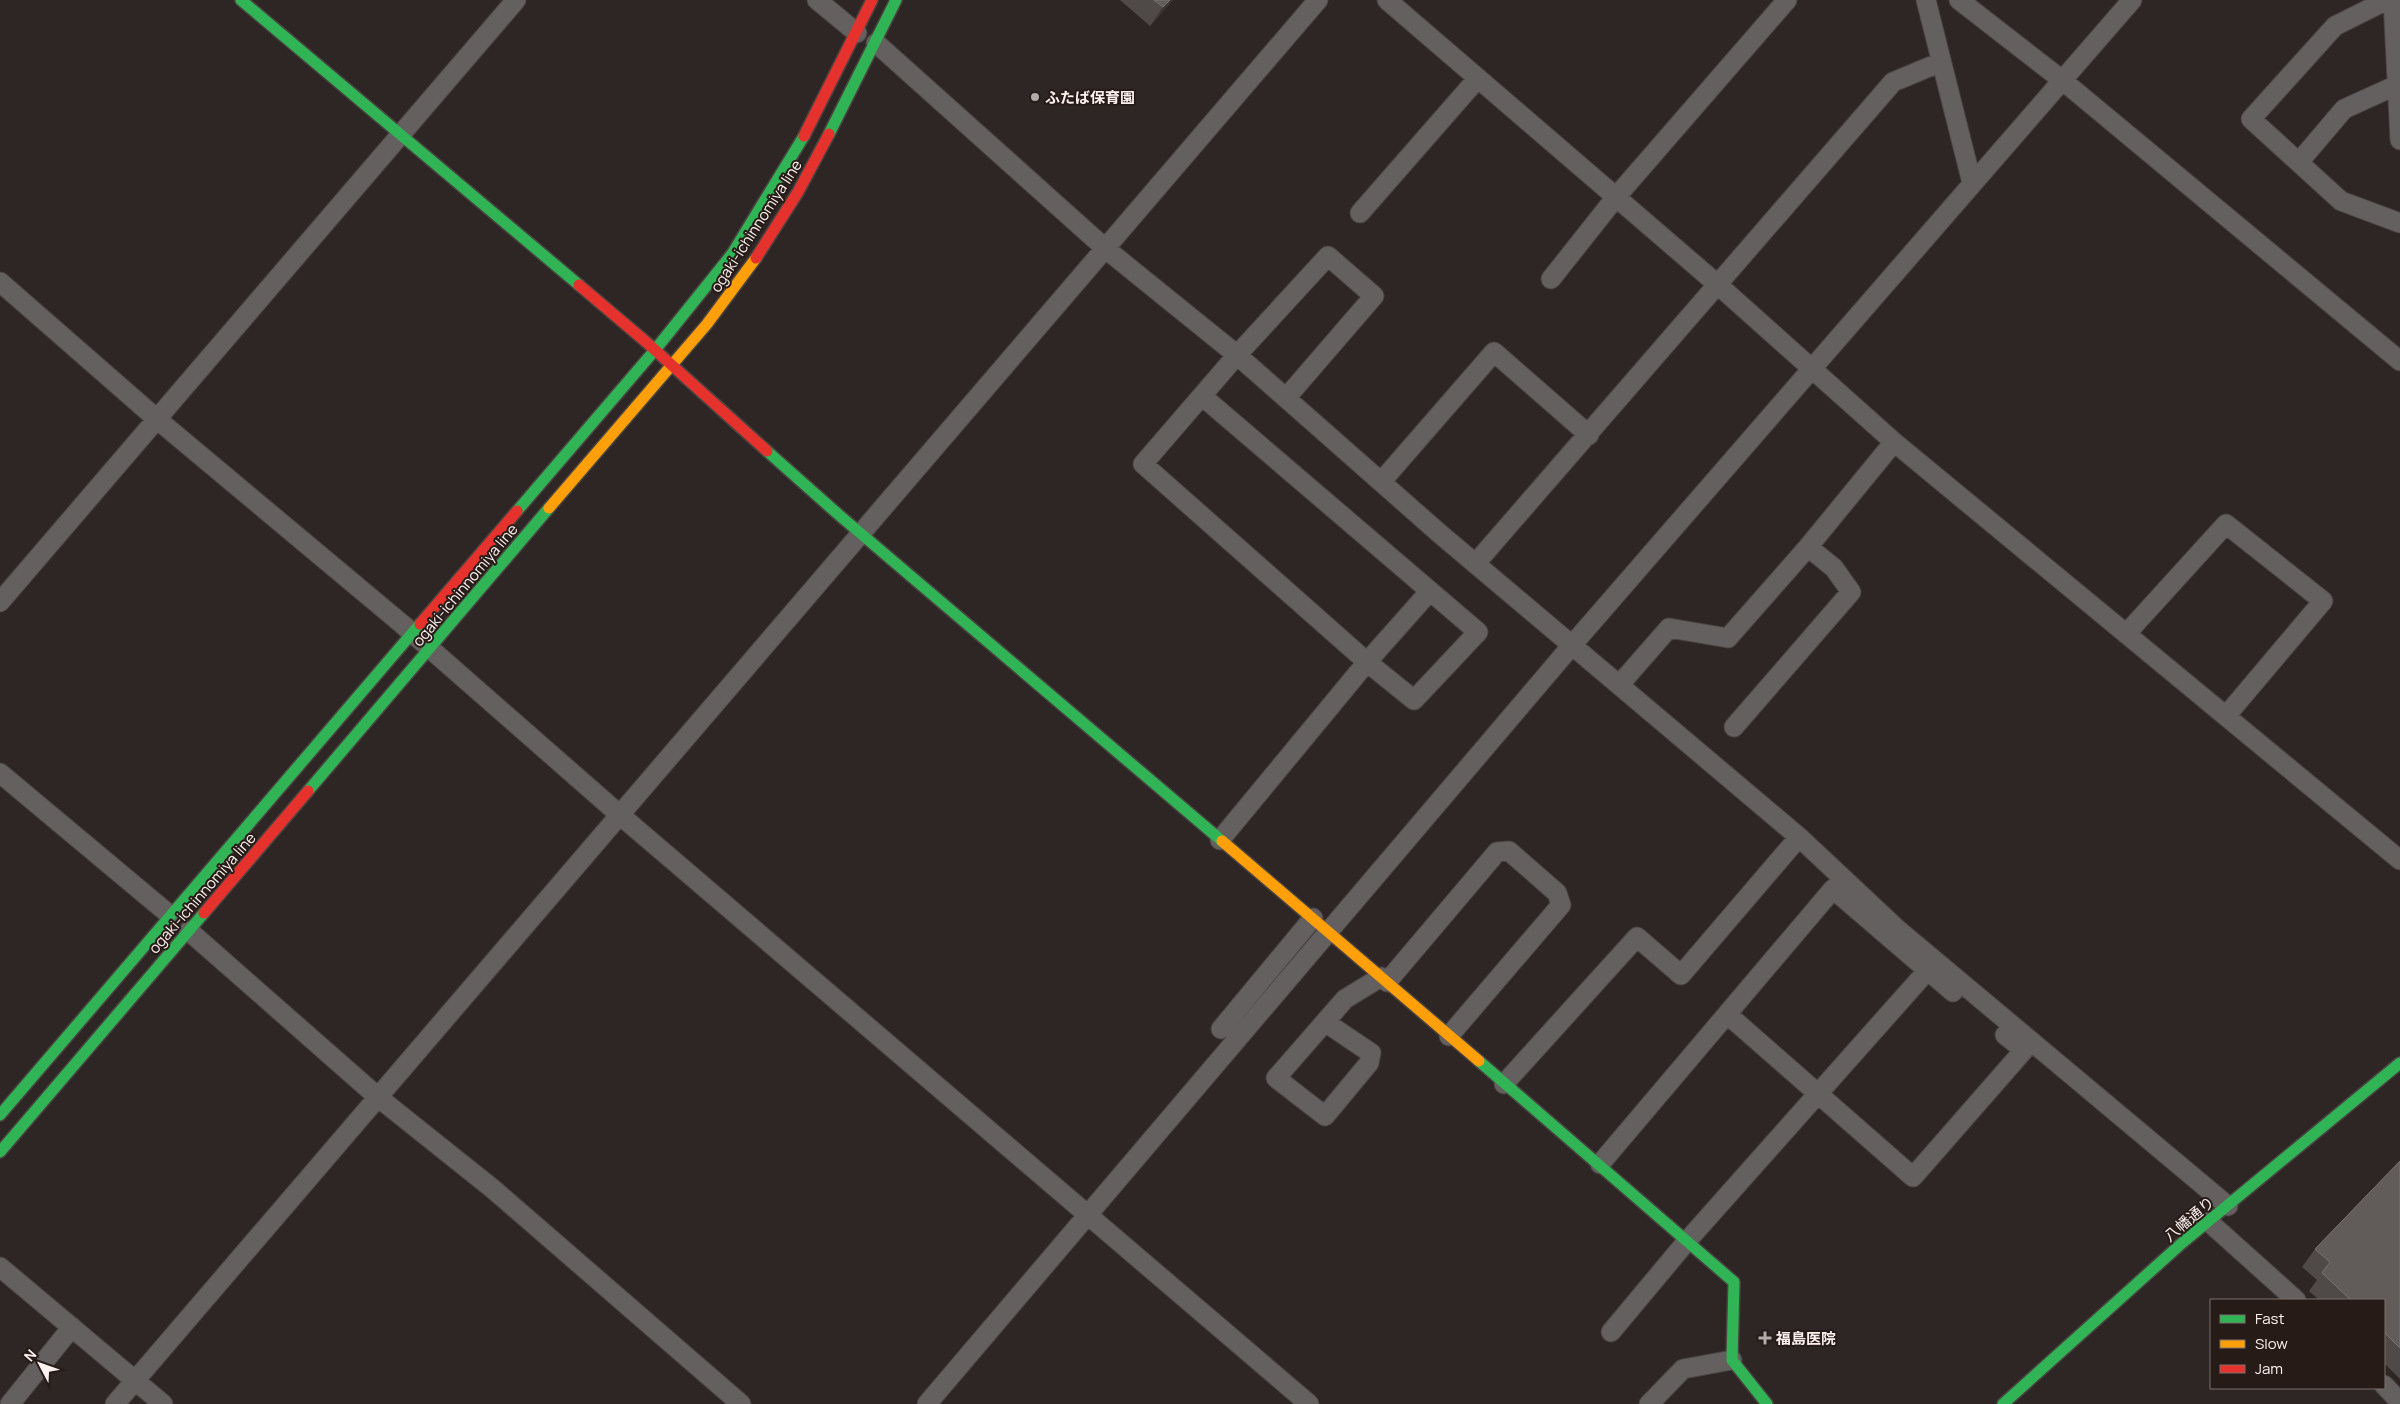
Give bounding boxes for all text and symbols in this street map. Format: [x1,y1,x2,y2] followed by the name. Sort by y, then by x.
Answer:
[1045,87,1135,108] place label: ふたば保育園
[1029,91,1041,103] marker: ふたば保育園
[705,156,807,296] street label: ogaki-ichinnomiya line
[407,519,523,651] street label: ogaki-ichinnomiya line
[144,828,261,958] street label: ogaki-ichinnomiya line
[2159,1192,2219,1246] street label: 八幡通り
[2210,1299,2385,1389] legend
[2255,1308,2284,1329] text: Fast
[1775,1328,1836,1349] place label: 福島医院
[1758,1331,1772,1345] marker: 福島医院
[2255,1333,2288,1354] text: Slow
[15,1339,65,1389] north arrow
[19,1345,40,1365] text: N
[2255,1358,2283,1379] text: Jam

